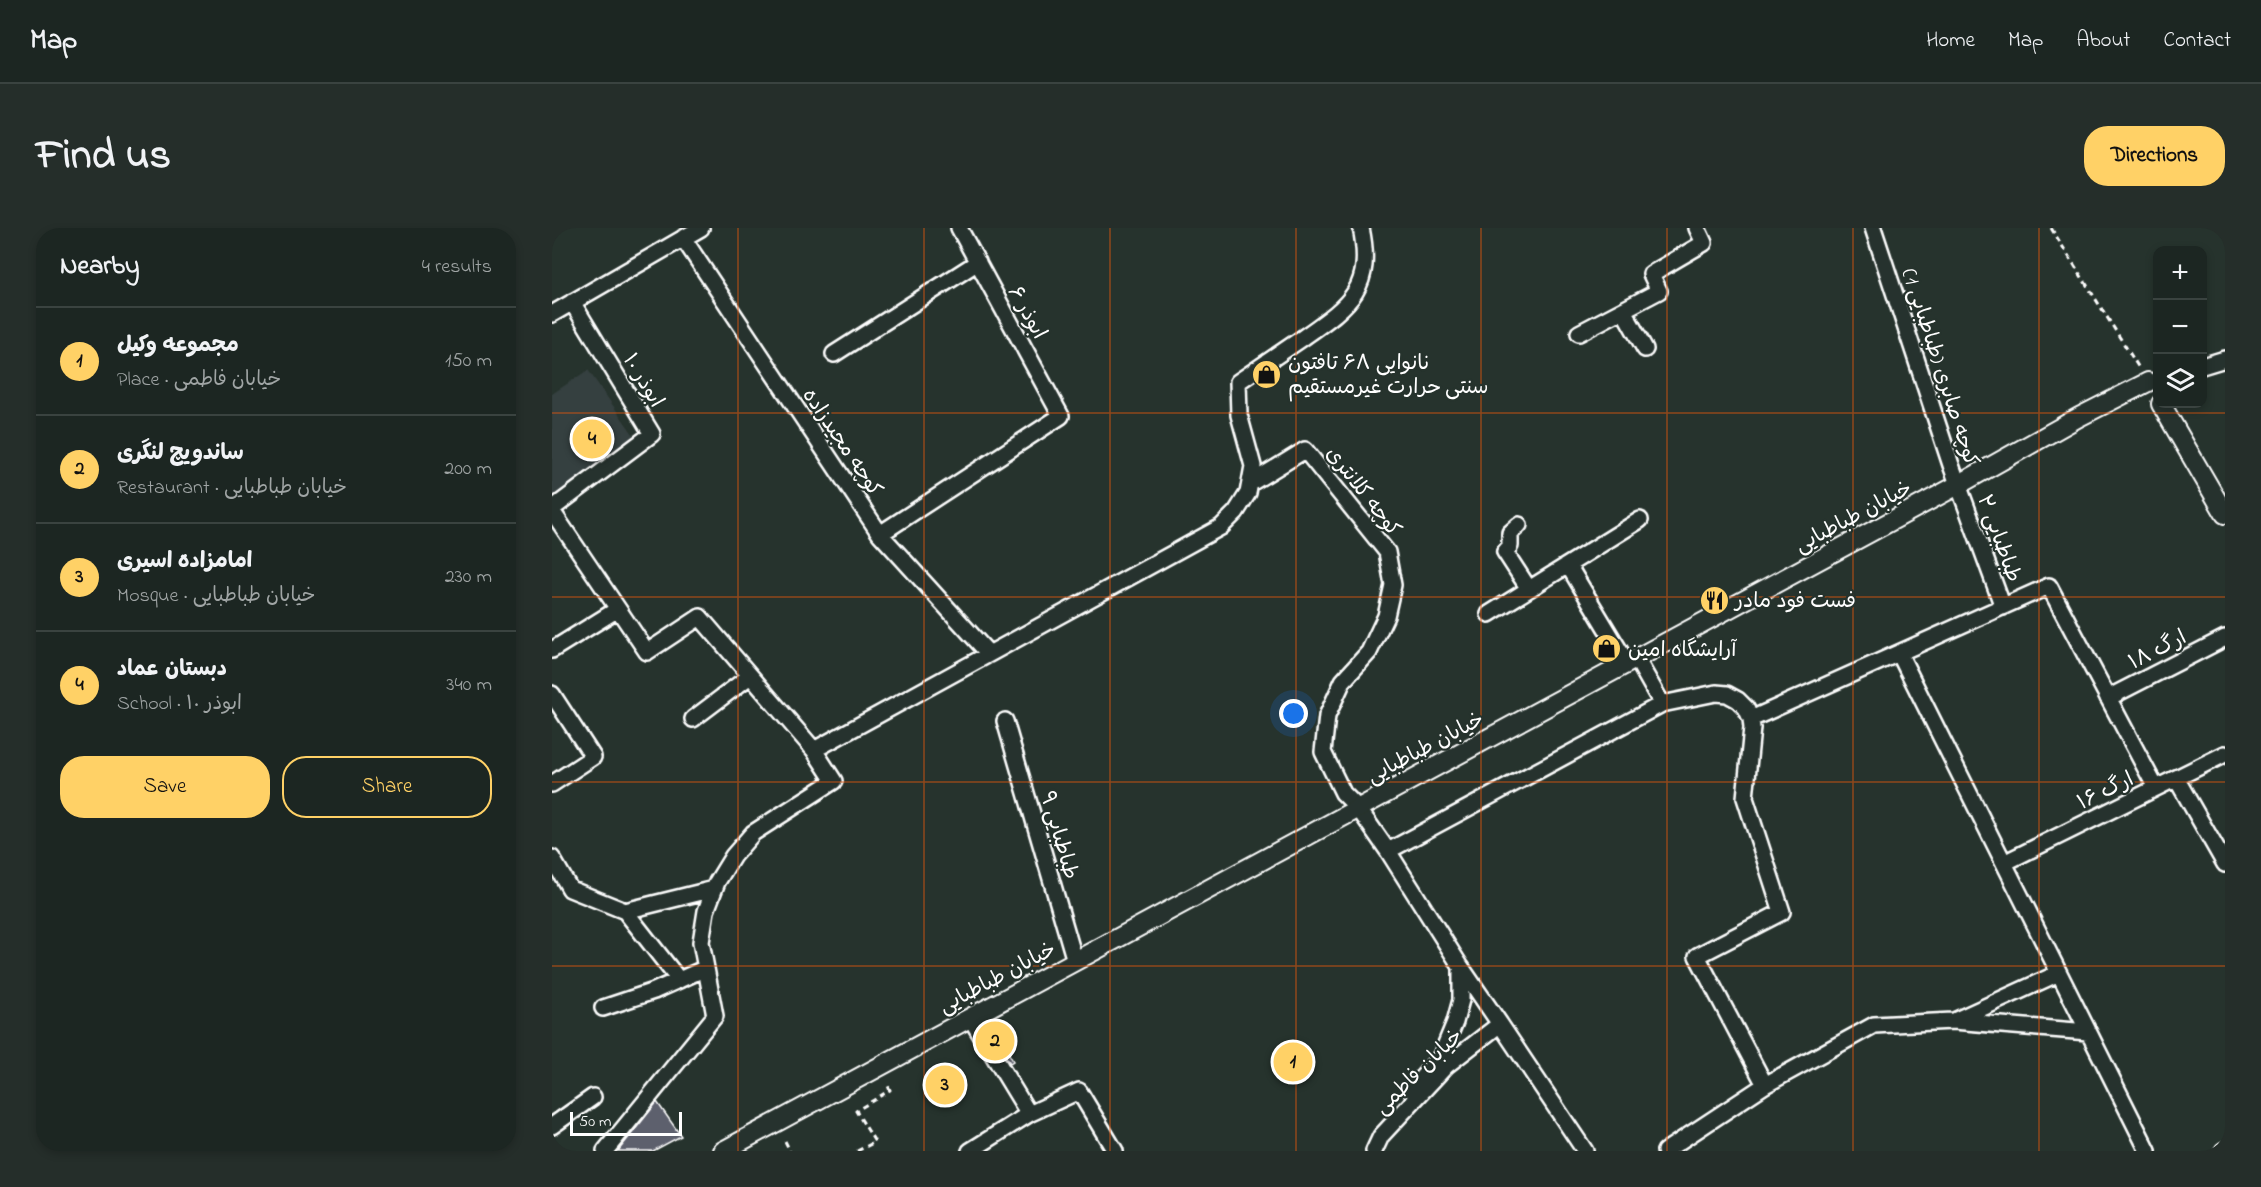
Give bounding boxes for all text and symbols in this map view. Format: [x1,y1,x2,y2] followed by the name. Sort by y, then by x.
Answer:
[30,21,77,62] text: Map
[1926,26,1975,56] text: Home
[2008,26,2043,56] text: Map
[2076,26,2130,56] text: About
[2163,26,2231,56] text: Contact
[36,126,171,187] text: Find us
[2084,126,2225,186] button: Directions
[2153,246,2207,408] map controls
[2153,246,2207,300] button: +
[60,248,139,286] text: Nearby
[422,253,492,282] text: 4 results
[1893,265,1985,470] street label: کوچه صابری (طباطبایی 1)
[999,281,1053,345] street label: ابوذر ۶
[2153,300,2207,354] button: −
[117,330,239,362] text: مجموعه وکیل
[76,347,83,376] text: 1
[445,347,492,376] text: 150 m
[614,348,670,414] street label: ابوذر ۱۰
[1288,349,1489,403] place label: نانوایی ۶۸ تافتون سنتی حرارت غیرمستقیم
[2153,354,2207,408] button: layers
[1251,358,1283,390] shop icon: نانوایی ۶۸ تافتون سنتی حرارت غیرمستقیم
[117,366,281,395] text: Place · خیابان فاطمی
[794,383,889,503] street label: کوچه مجیدزاده
[572,416,612,462] pin: 4
[117,438,244,470] text: ساندویچ لنگری
[1318,441,1407,544] street label: کوچه کلانتری
[75,455,84,484] text: 2
[444,455,492,484] text: 200 m
[117,474,347,503] text: Restaurant · خیابان طباطبایی
[1790,474,1918,561] street label: خیابان طباطبایی
[1968,491,2028,587] street label: طباطبایی ۲
[117,546,252,578] text: امامزاده اسیری
[75,563,84,592] text: 3
[445,563,492,592] text: 230 m
[117,582,316,611] text: Mosque · خیابان طباطبایی
[1698,584,1730,616] restaurant icon: فست فود مادر
[1733,587,1856,617] place label: فست فود مادر
[2124,623,2192,678] street label: ارگ ۱۸
[1591,633,1623,665] shop icon: آرایشگاه امین
[1628,636,1737,666] place label: آرایشگاه امین
[117,654,227,686] text: دبستان عماد
[75,671,84,700] text: 4
[446,671,492,700] text: 340 m
[117,690,242,719] text: School · ابوذر ۱۰
[1279,699,1308,728] your location
[1362,705,1490,792] street label: خیابان طباطبایی
[60,756,270,818] button: Save
[282,756,492,818] button: Share
[2072,765,2139,818] street label: ارگ ۱۶
[1031,788,1085,883] street label: طباطبایی ۹
[934,935,1062,1022] street label: خیابان طباطبایی
[976,1018,1014,1064] pin: 2
[1368,1022,1470,1123] street label: خیابان فاطمی
[1274,1040,1312,1084] pin: 1
[926,1062,964,1108] pin: 3
[570,1109,682,1136] scale bar
[579,1110,611,1134] text: 50 m

